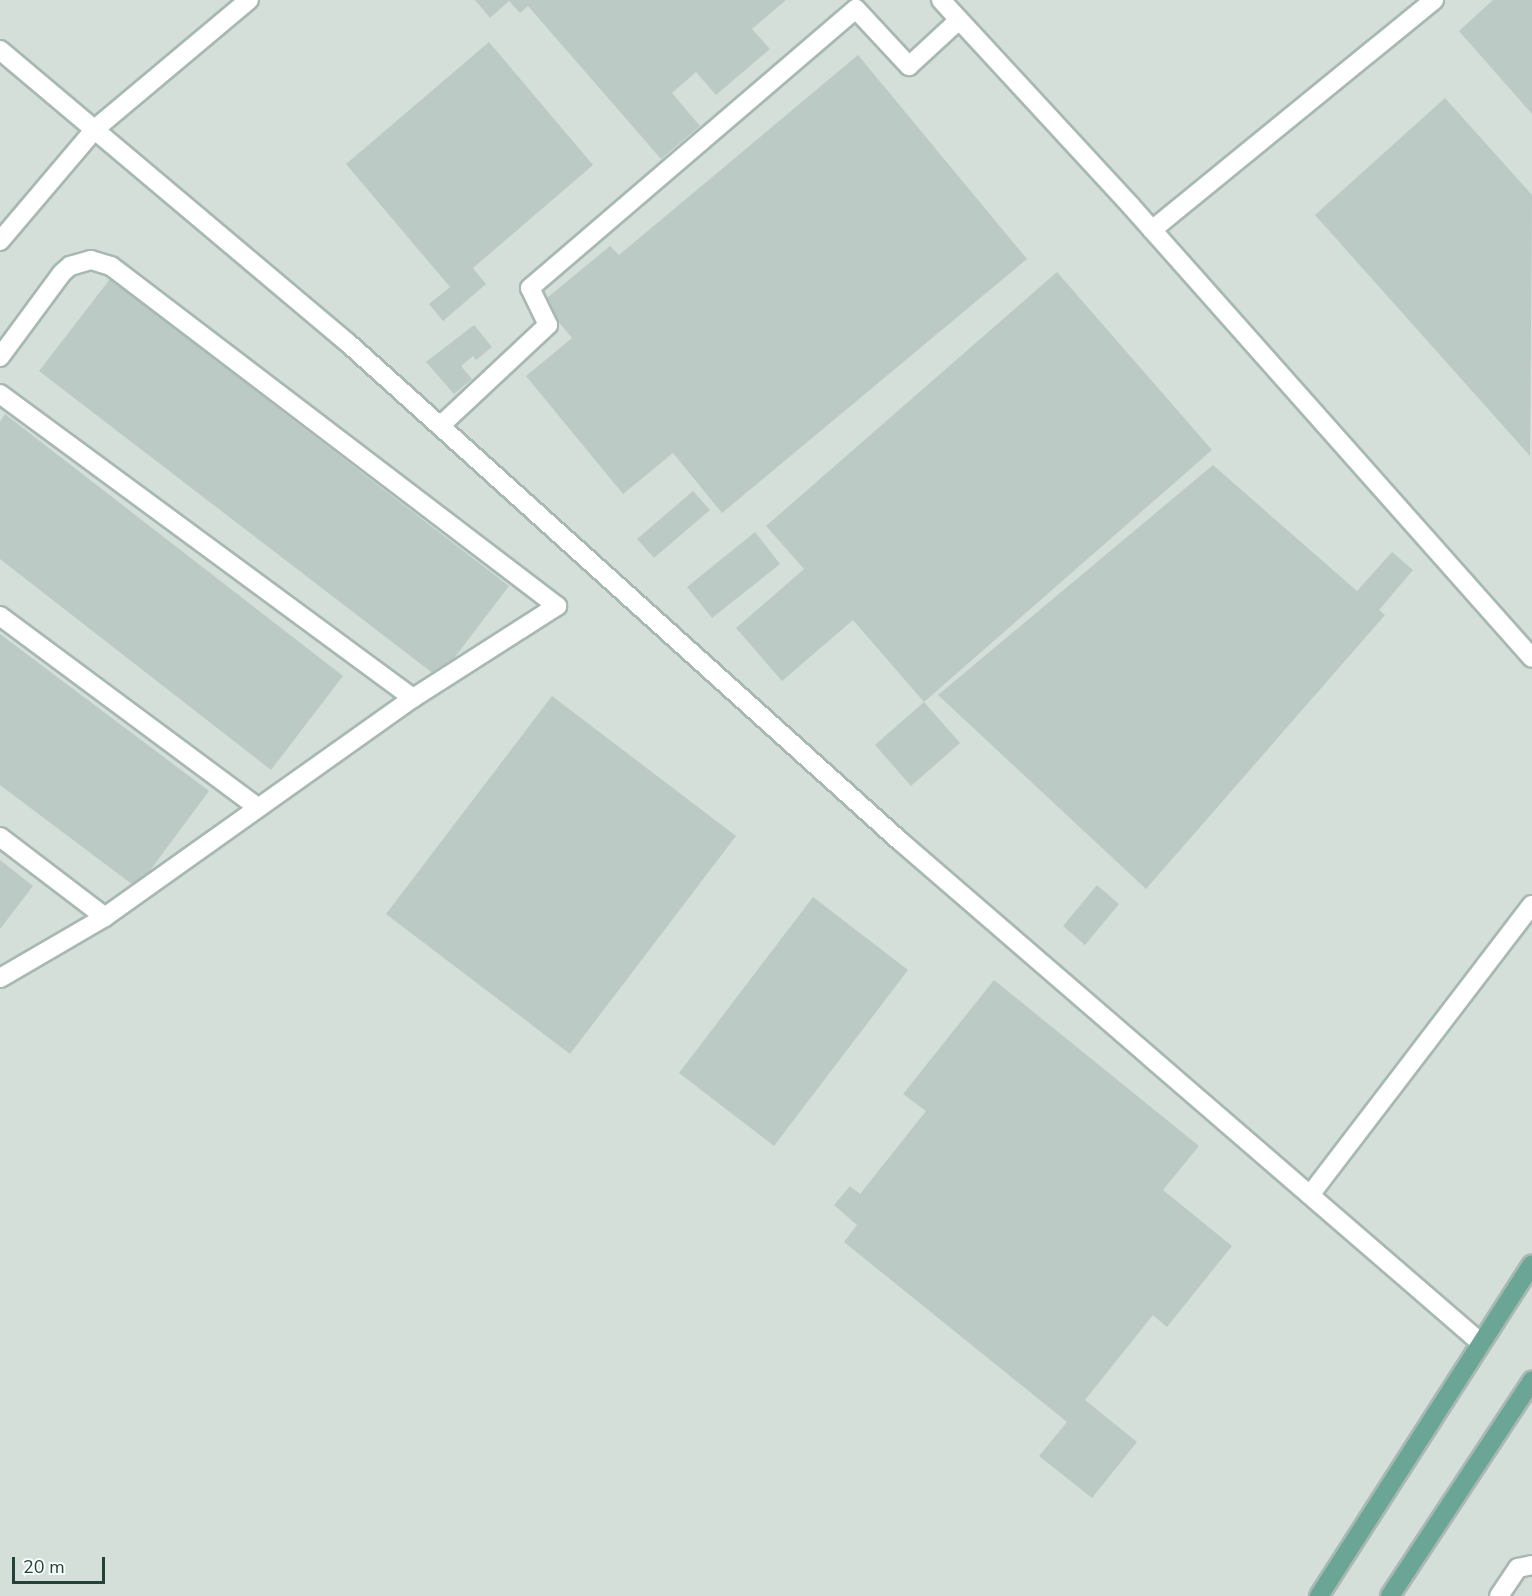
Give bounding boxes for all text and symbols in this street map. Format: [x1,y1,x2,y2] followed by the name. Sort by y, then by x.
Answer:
[15,1545,108,1583] scale bar
[23,1555,65,1579] text: 20 m

